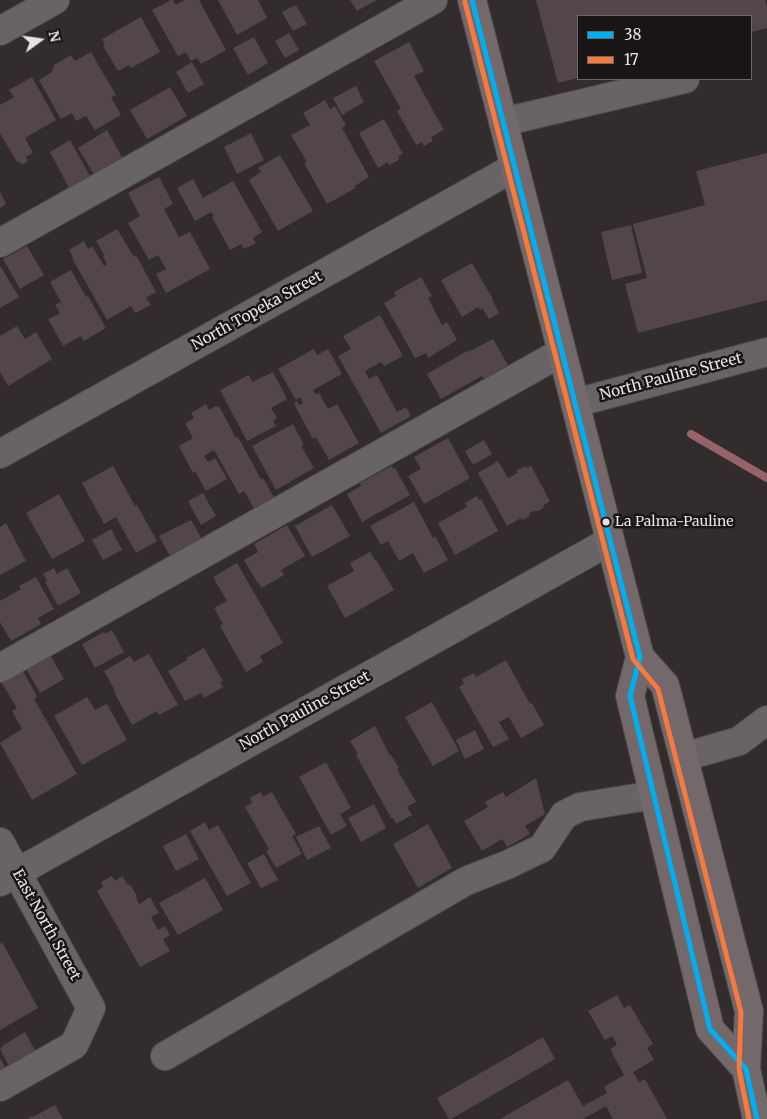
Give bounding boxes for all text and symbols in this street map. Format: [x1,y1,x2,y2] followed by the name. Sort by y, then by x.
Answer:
[15,15,65,65] north arrow
[577,15,752,80] legend
[624,25,641,44] text: 38
[44,29,65,44] text: N
[624,50,638,69] text: 17
[189,268,325,354] street label: North Topeka Street
[598,349,744,405] street label: North Pauline Street
[615,514,734,530] place label: La Palma-Pauline
[601,517,611,527] marker: La Palma-Pauline
[237,668,373,754] street label: North Pauline Street
[8,866,84,984] street label: East North Street

